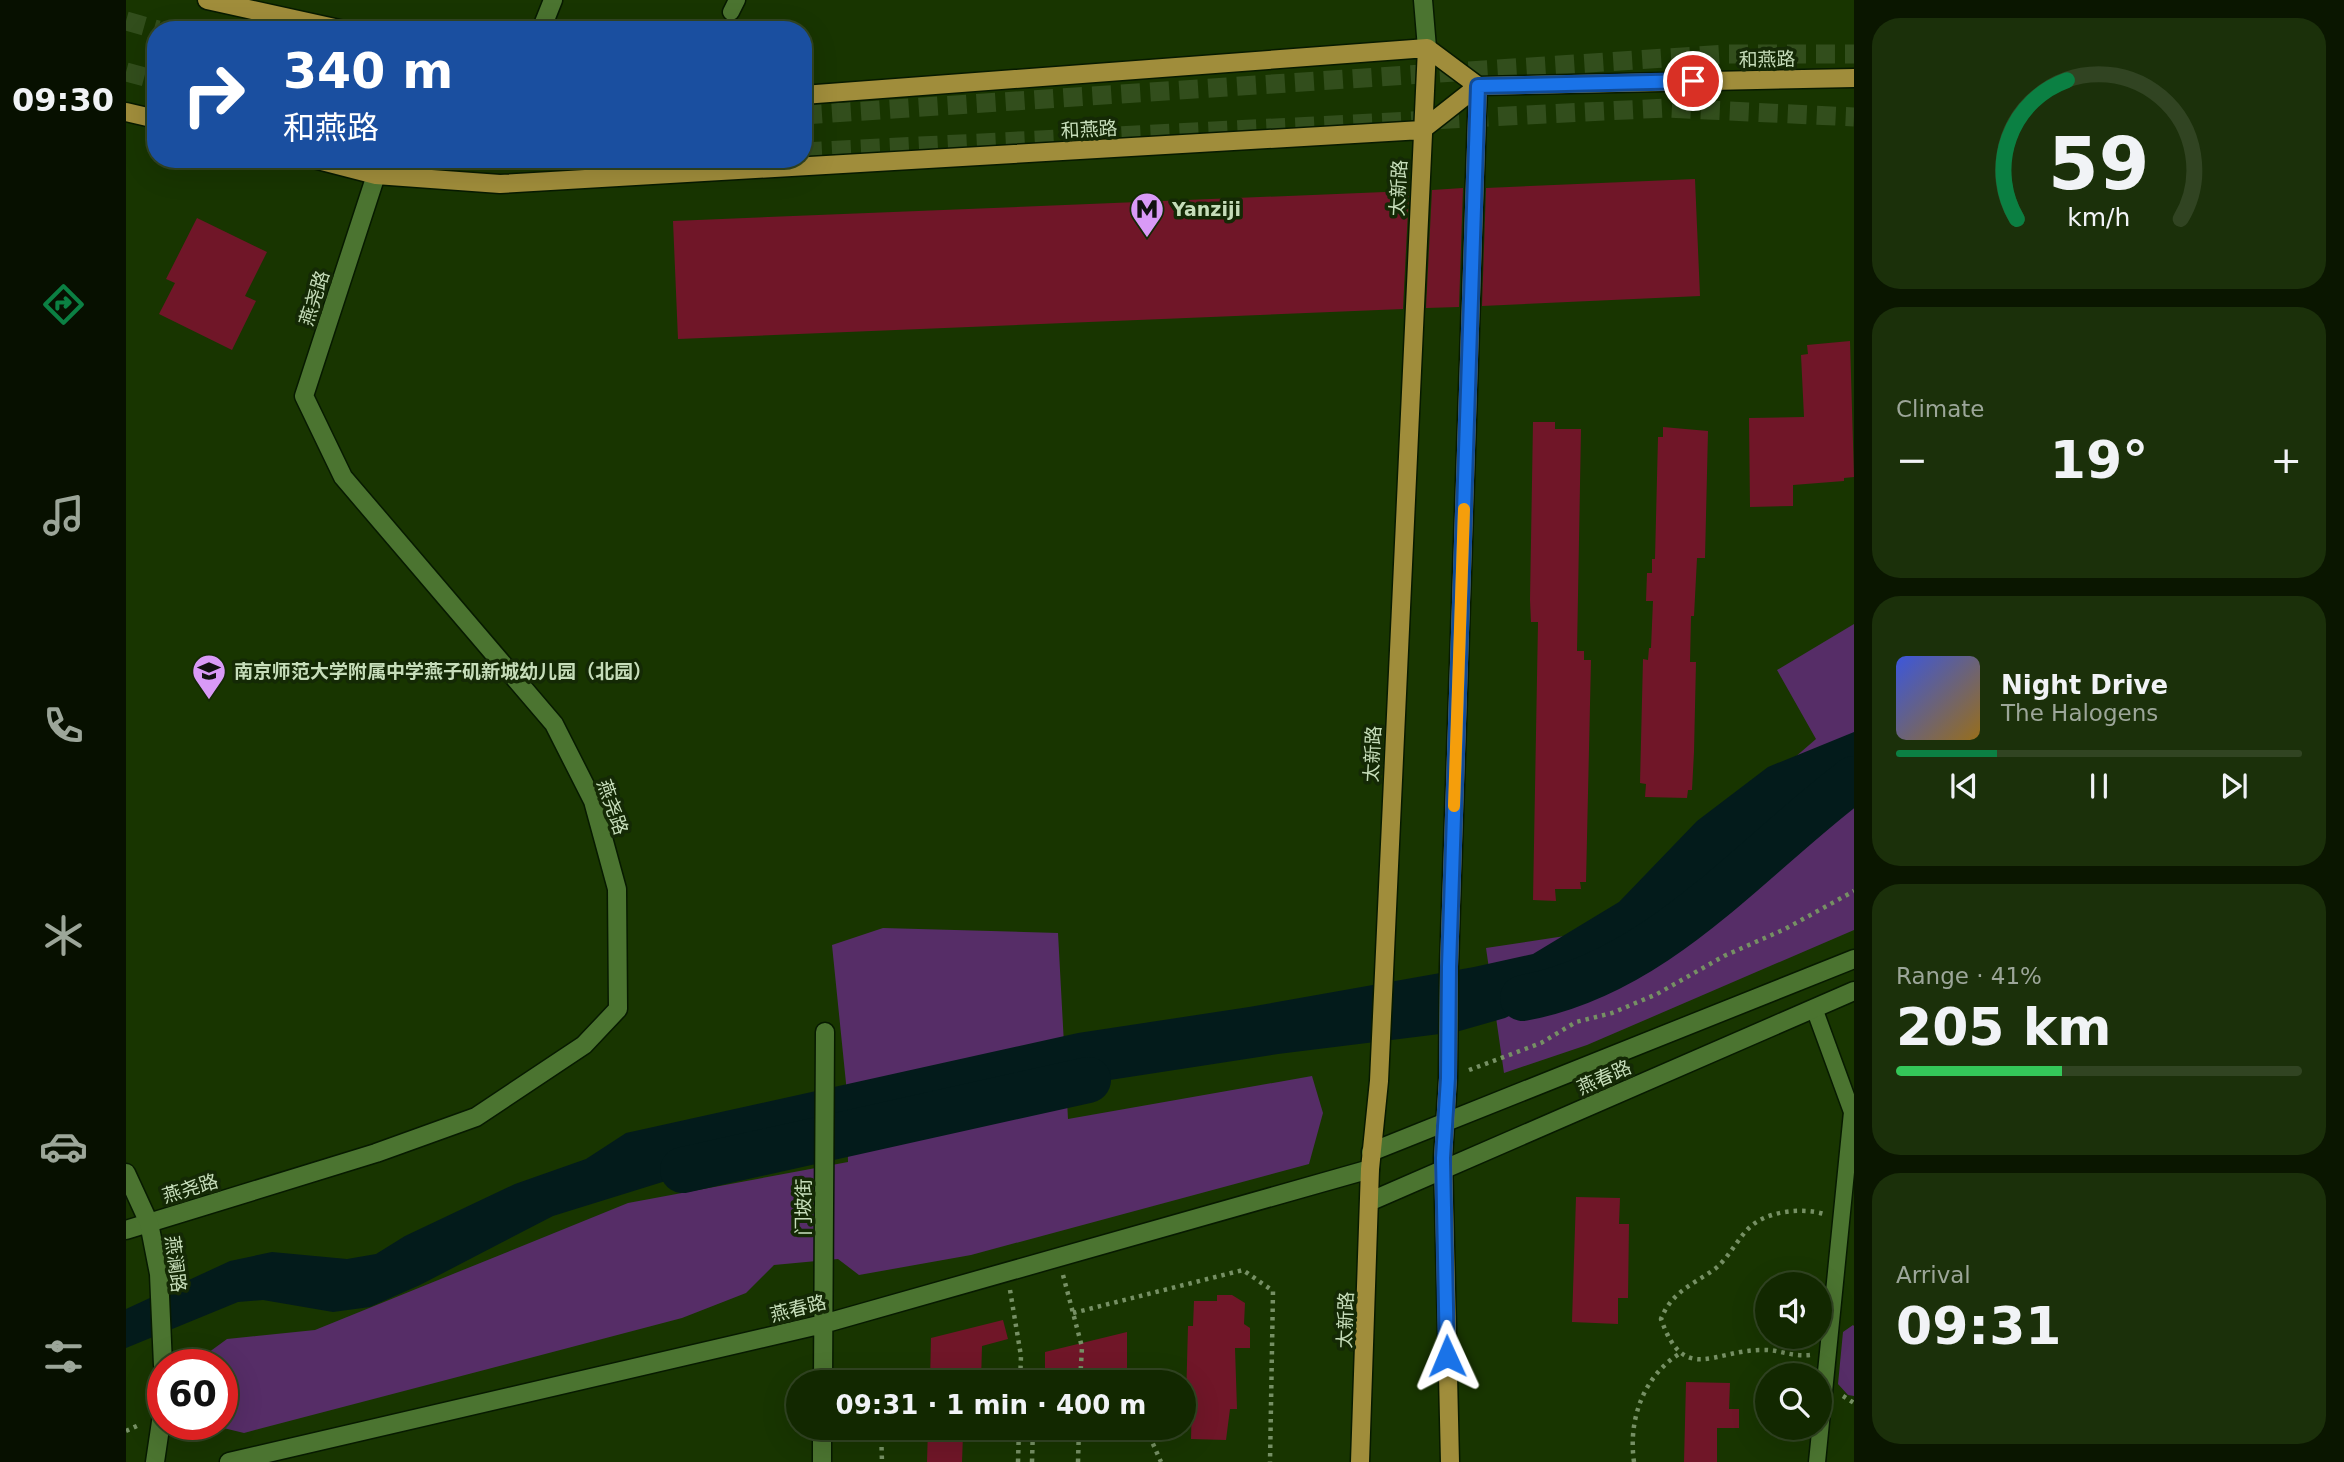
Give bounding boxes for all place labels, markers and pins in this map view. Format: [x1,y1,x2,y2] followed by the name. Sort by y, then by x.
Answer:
[1663,51,1723,111] pin
[1128,190,1166,239] metro station icon: Yanziji
[1171,198,1241,220] place label: Yanziji
[190,652,228,701] school or university icon: 南京师范大学附属中学燕子矶新城幼儿园（北园）
[234,660,652,682] place label: 南京师范大学附属中学燕子矶新城幼儿园（北园）

